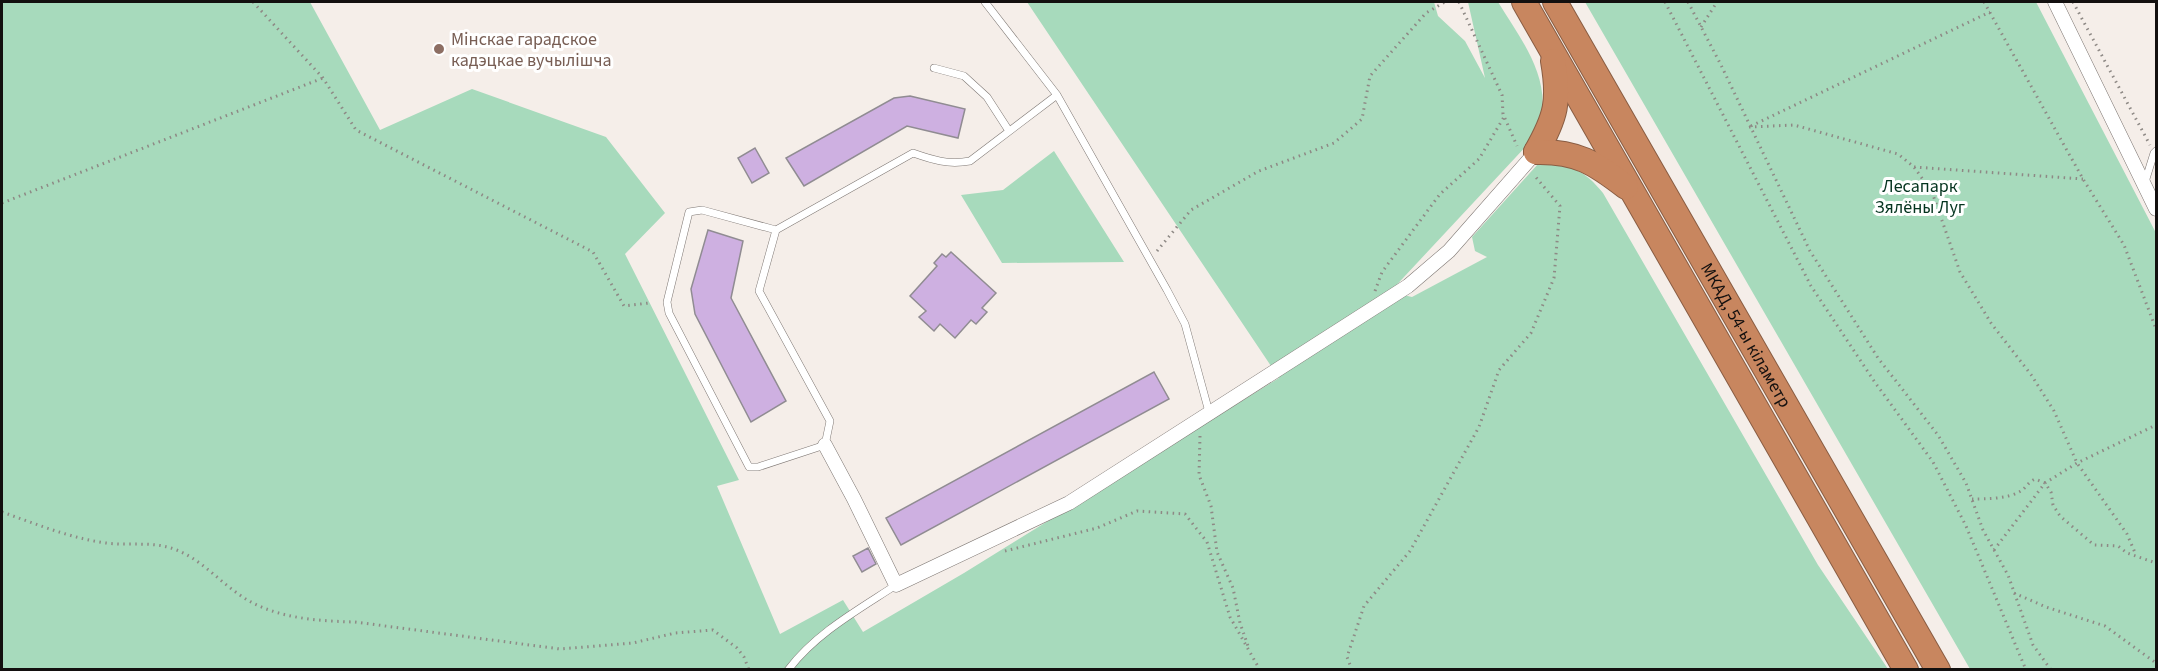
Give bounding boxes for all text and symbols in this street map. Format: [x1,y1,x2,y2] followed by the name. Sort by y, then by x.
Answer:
[451,27,612,73] place label: Мінскае гарадское кадэцкае вучылішча
[432,42,446,56] marker: Мінскае гарадское кадэцкае вучылішча
[1875,174,1965,220] park label: Лесапарк Зялёны Луг
[1694,258,1797,412] street label: МКАД, 54-ы кіламетр

